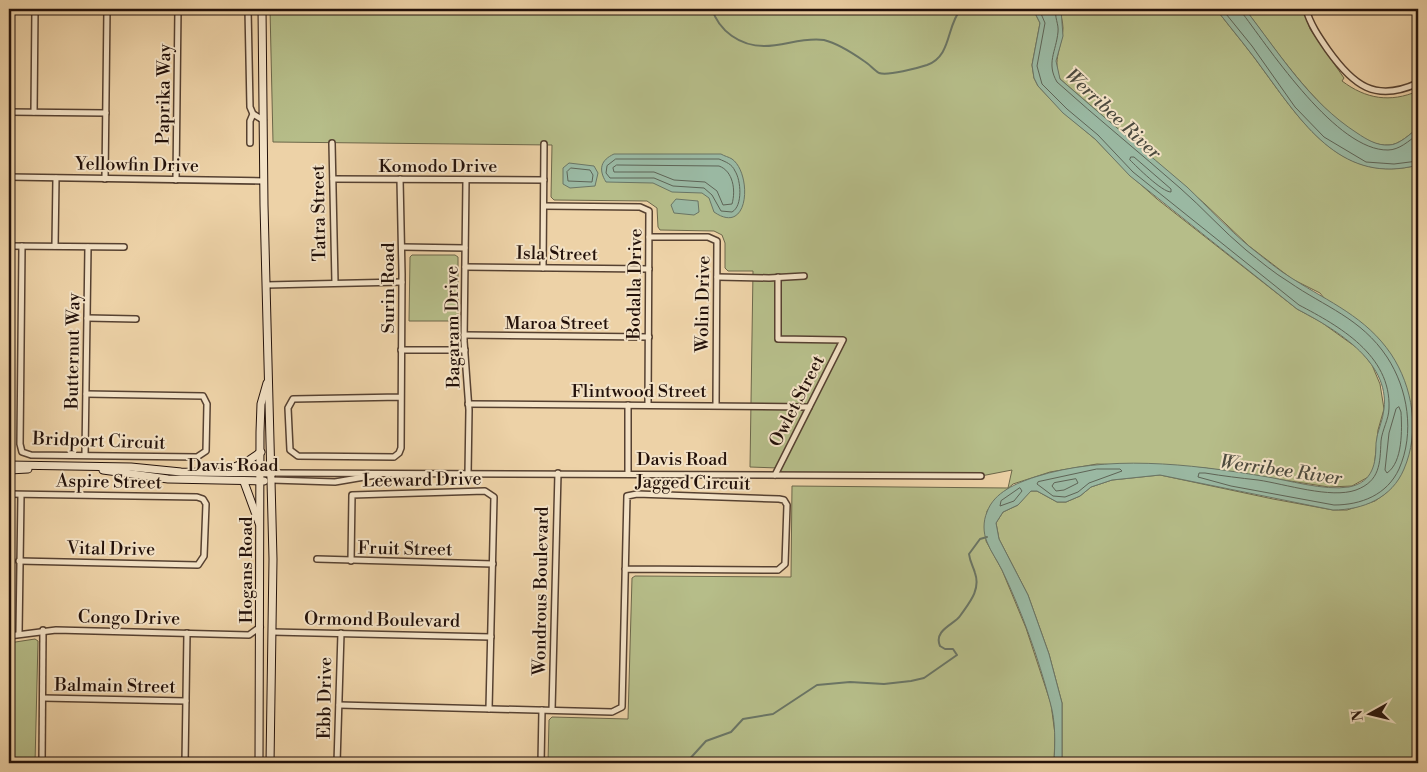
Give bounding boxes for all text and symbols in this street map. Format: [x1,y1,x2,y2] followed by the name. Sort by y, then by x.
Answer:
[152,43,176,145] street label: Paprika Way
[1060,63,1167,165] water label: Werribee River
[74,152,199,178] street label: Yellowfin Drive
[379,155,497,178] street label: Komodo Drive
[307,164,331,261] street label: Tatra Street
[623,228,647,341] street label: Bodalla Drive
[377,242,400,333] street label: Surin Road
[516,242,599,266] street label: Isla Street
[691,255,715,354] street label: Wolin Drive
[440,266,466,389] street label: Bagaram Drive
[60,292,86,411] street label: Butternut Way
[505,312,610,335] street label: Maroa Street
[764,351,830,451] street label: Owlet Street
[571,380,707,403] street label: Flintwood Street
[31,427,167,455] street label: Bridport Circuit
[636,448,728,471] street label: Davis Road
[1218,450,1345,491] water label: Werribee River
[187,454,279,477] street label: Davis Road
[362,467,482,493] street label: Leeward Drive
[55,470,163,494] street label: Aspire Street
[634,470,752,496] street label: Jagged Circuit
[528,506,554,677] street label: Wondrous Boulevard
[235,516,258,624] street label: Hogans Road
[66,537,155,561] street label: Vital Drive
[357,537,453,561] street label: Fruit Street
[78,606,180,630] street label: Congo Drive
[304,607,461,633] street label: Ormond Boulevard
[313,657,337,739] street label: Ebb Drive
[53,673,176,699] street label: Balmain Street
[1344,690,1394,740] north arrow
[1348,709,1368,722] text: N

